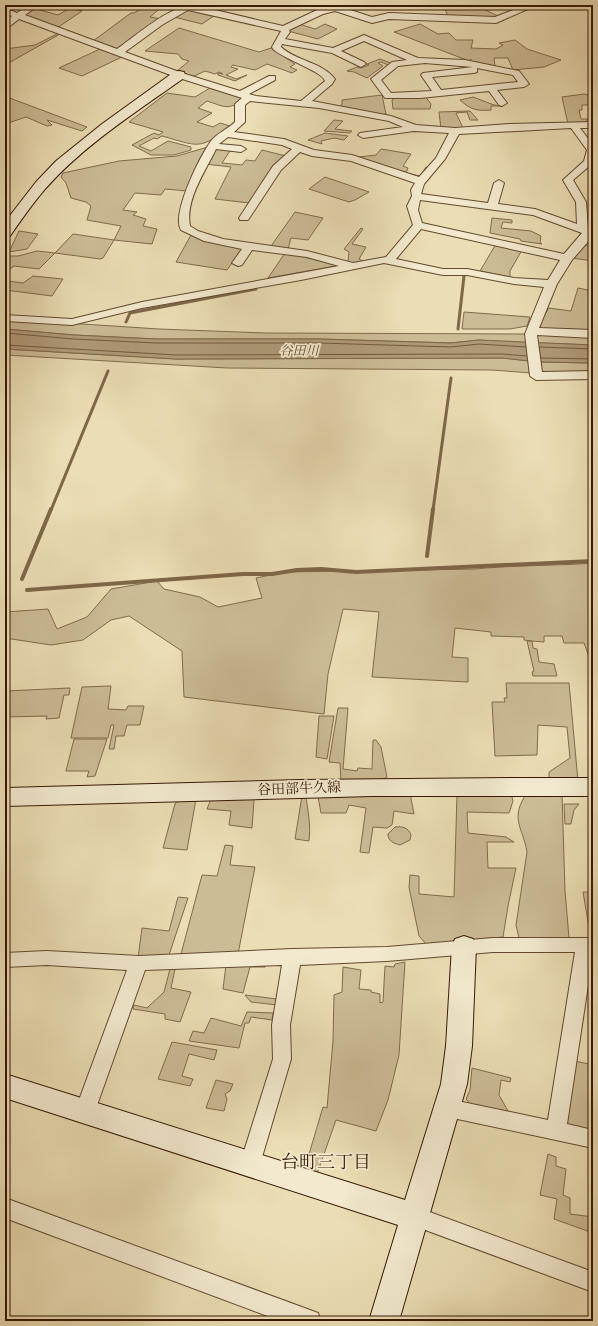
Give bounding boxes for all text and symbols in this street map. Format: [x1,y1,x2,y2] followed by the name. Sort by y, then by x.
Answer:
[279,343,320,361] water label: 谷田川
[257,779,341,801] street label: 谷田部牛久線
[281,1151,371,1177] district label: 台町三丁目

